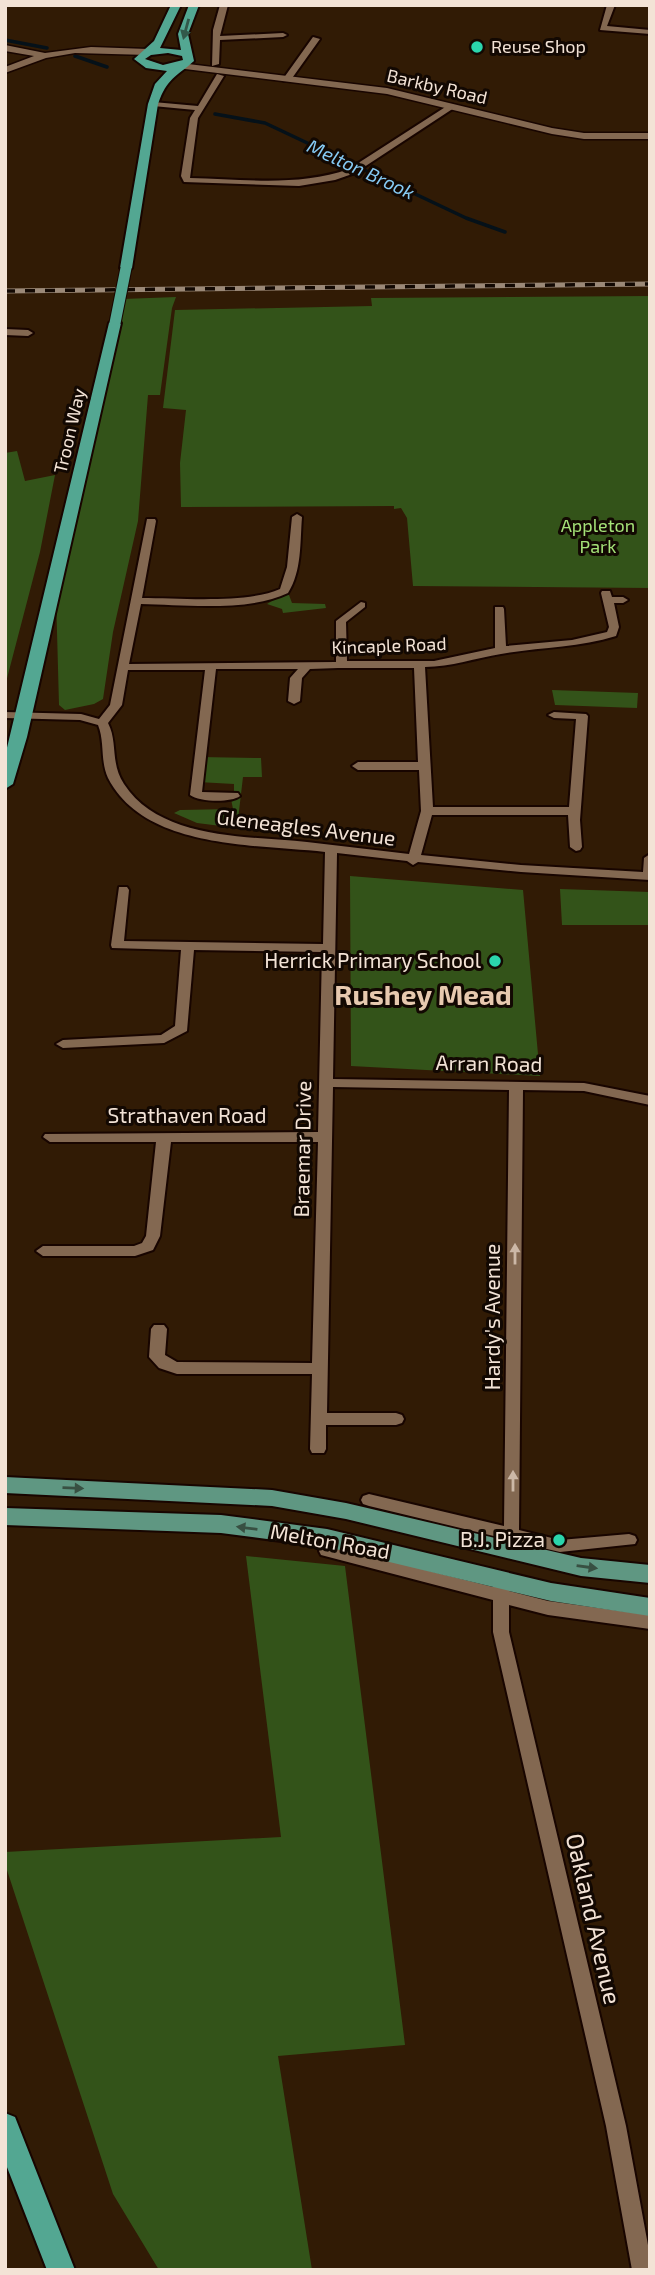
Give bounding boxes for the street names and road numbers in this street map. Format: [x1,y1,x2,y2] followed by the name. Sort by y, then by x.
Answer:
[385,64,489,108] street label: Barkby Road
[49,386,90,475] street label: Troon Way
[331,632,447,658] street label: Kincaple Road
[215,803,397,850] street label: Gleneagles Avenue
[435,1049,543,1076] street label: Arran Road
[288,1080,315,1218] street label: Braemar Drive
[108,1102,266,1127] street label: Strathaven Road
[479,1244,504,1390] street label: Hardy's Avenue
[269,1518,392,1563] street label: Melton Road
[561,1830,628,2007] street label: Oakland Avenue

